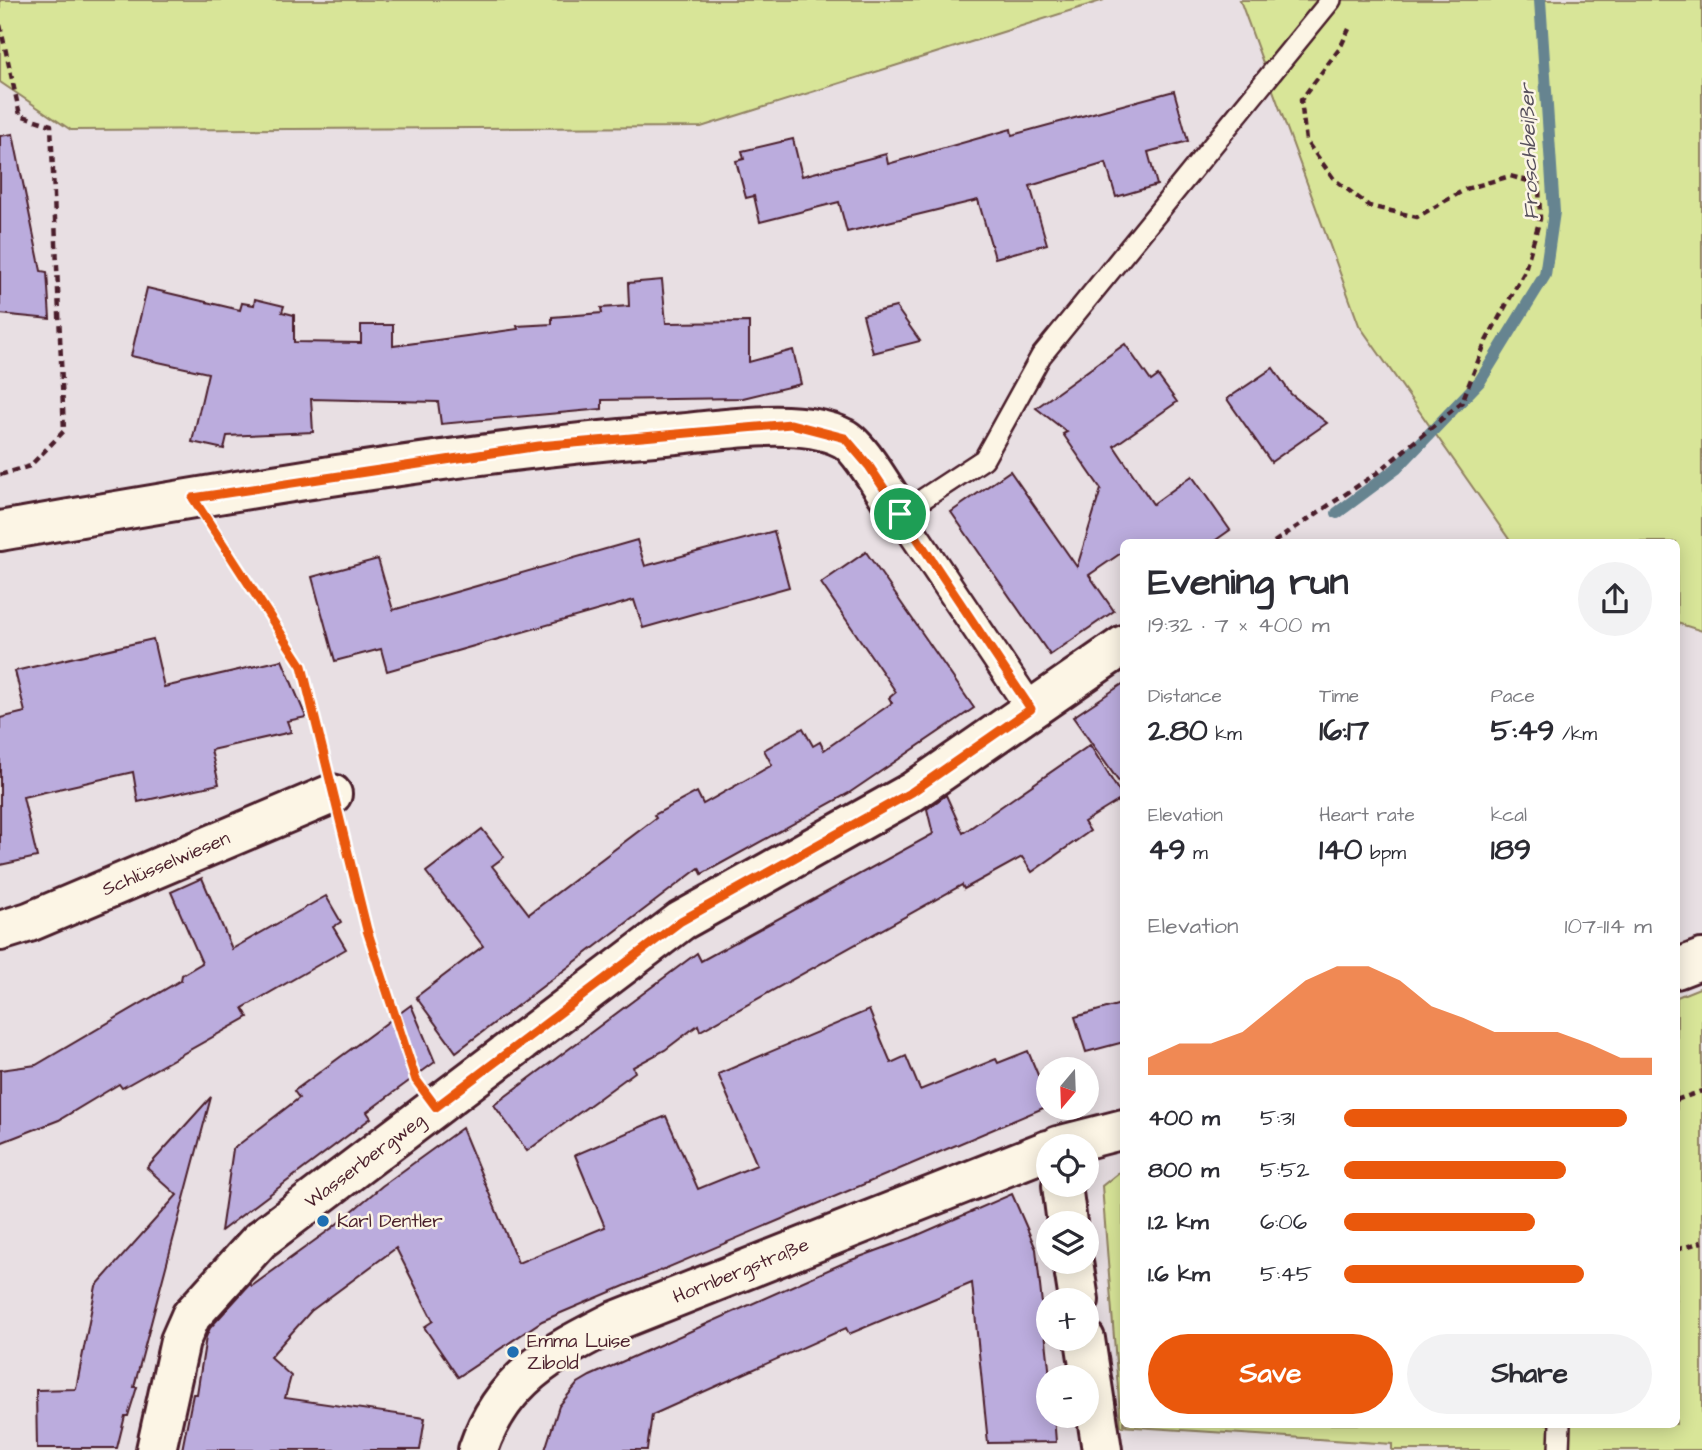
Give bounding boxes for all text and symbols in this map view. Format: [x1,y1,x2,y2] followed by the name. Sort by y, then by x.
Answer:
[1512,81,1546,221] water label: Froschbeißer
[870,484,930,544] pin
[881,495,919,533] icon: arrive
[1148,557,1349,609] text: Evening run
[1578,562,1652,636] button: share
[1148,609,1330,641] text: 19:32 · 7 × 400 m
[1148,683,1222,710] text: Distance
[1319,683,1359,710] text: Time
[1491,683,1535,710] text: Pace
[1148,710,1208,752] text: 2.80
[1319,710,1369,752] text: 16:17
[1491,710,1554,752] text: 5:49
[1208,721,1242,748] text: km
[1554,721,1597,748] text: /km
[1148,802,1223,829] text: Elevation
[1319,802,1415,829] text: Heart rate
[1491,802,1527,829] text: kcal
[98,825,234,903] street label: Schlüsselwiesen
[1148,829,1186,871] text: 49
[1319,829,1363,871] text: 140
[1491,829,1531,871] text: 189
[1186,840,1208,867] text: m
[1363,840,1406,867] text: bpm
[1148,910,1239,942] text: Elevation
[1565,910,1652,942] text: 107–114 m
[1036,1057,1099,1120] north arrow
[1036,1057,1099,1428] map controls
[1148,1102,1220,1134] text: 400 m
[1260,1102,1295,1134] text: 5:31
[299,1107,431,1216] street label: Wasserbergweg
[1036,1134,1099,1197] button: locate
[1148,1154,1219,1186] text: 800 m
[1260,1154,1310,1186] text: 5:52
[1148,1206,1209,1238] text: 1.2 km
[1260,1206,1307,1238] text: 6:06
[337,1208,443,1235] place label: Karl Dentler
[1036,1211,1099,1274] button: layers
[315,1213,331,1229] marker: Karl Dentler
[669,1231,813,1312] street label: Hornbergstraße
[1148,1258,1210,1290] text: 1.6 km
[1260,1258,1312,1290] text: 5:45
[1036,1288,1099,1351] button: +
[527,1328,631,1377] place label: Emma Luise Zibold
[1148,1334,1393,1414] button: Save
[1407,1334,1652,1414] button: Share
[505,1344,521,1360] marker: Emma Luise Zibold
[1036,1365,1099,1428] button: −

